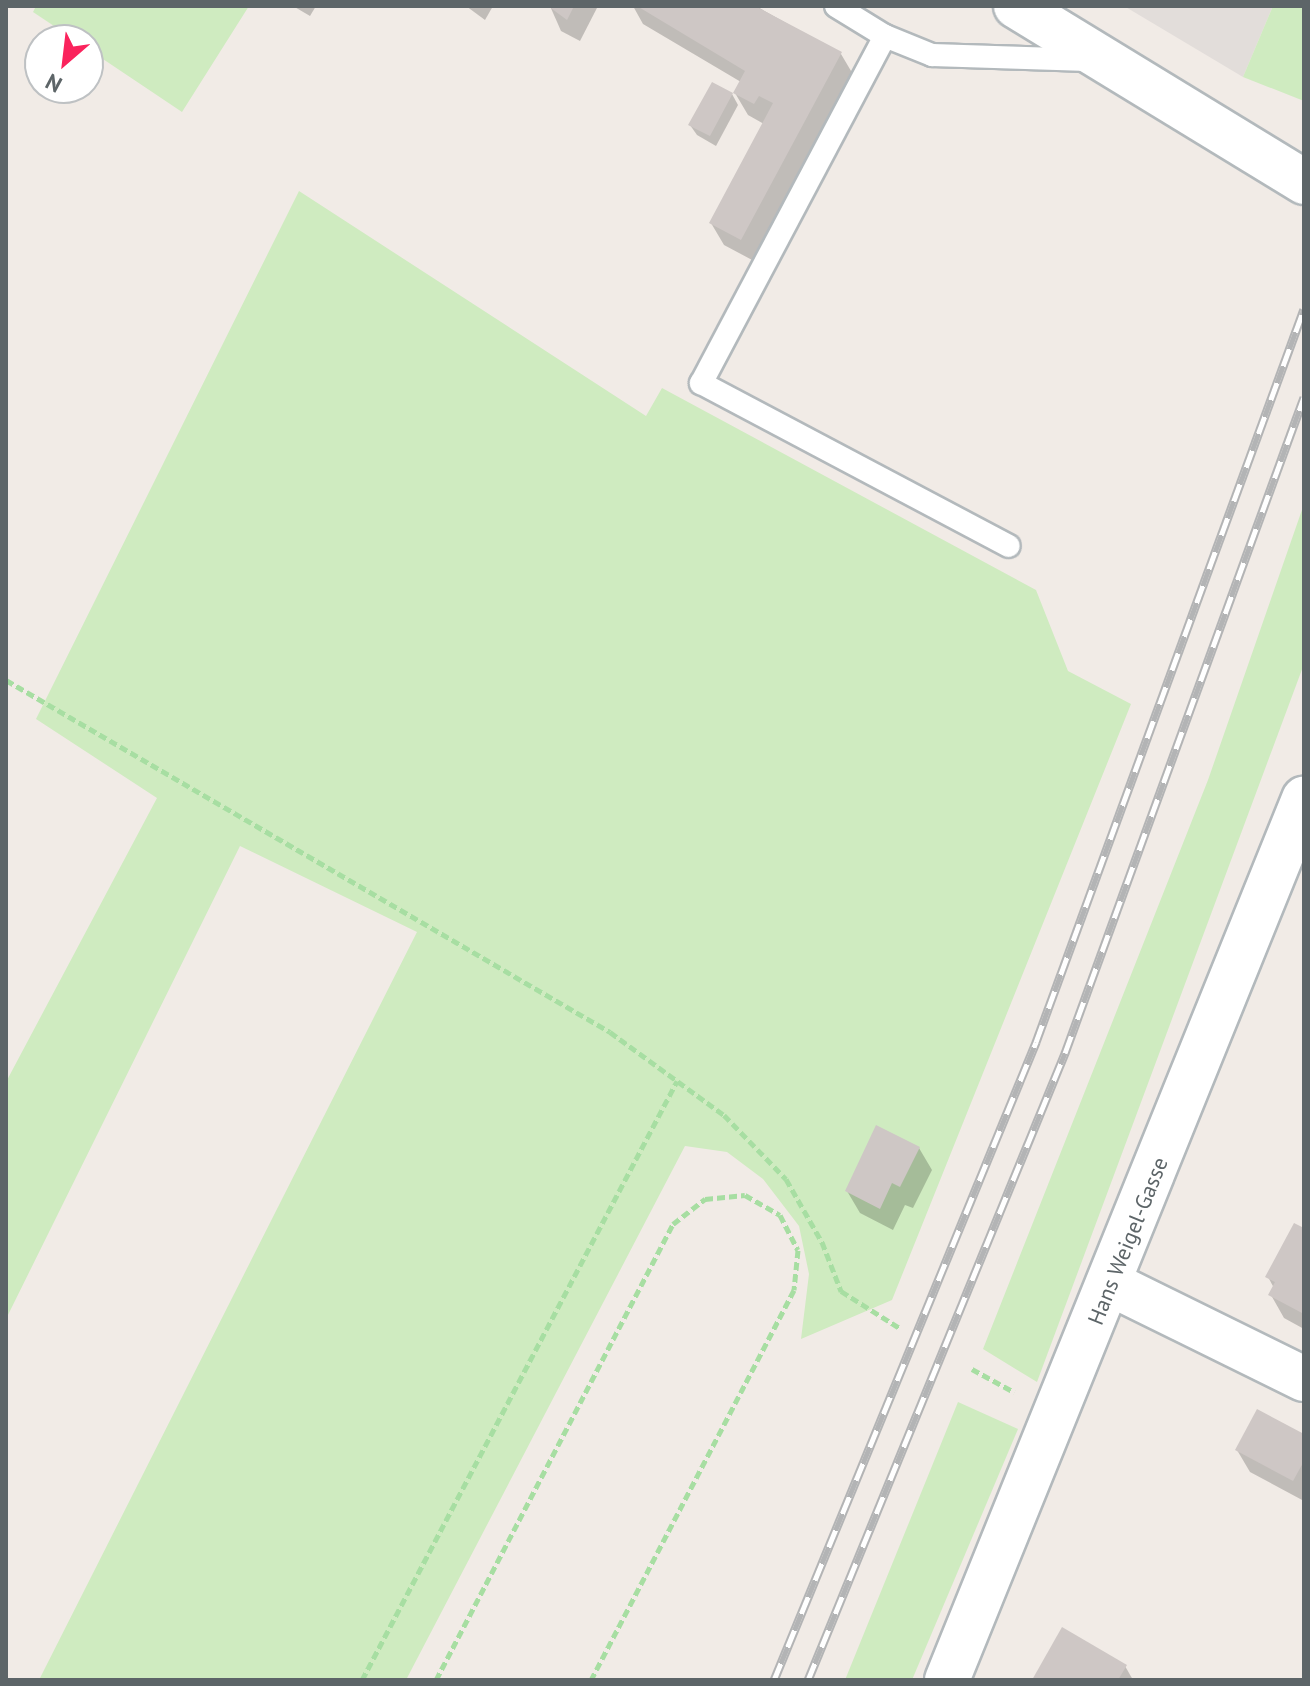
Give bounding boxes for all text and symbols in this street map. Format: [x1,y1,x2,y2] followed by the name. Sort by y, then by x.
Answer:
[24,24,104,104] north arrow
[41,68,67,99] text: N
[1082,1153,1174,1329] street label: Hans Weigel-Gasse

